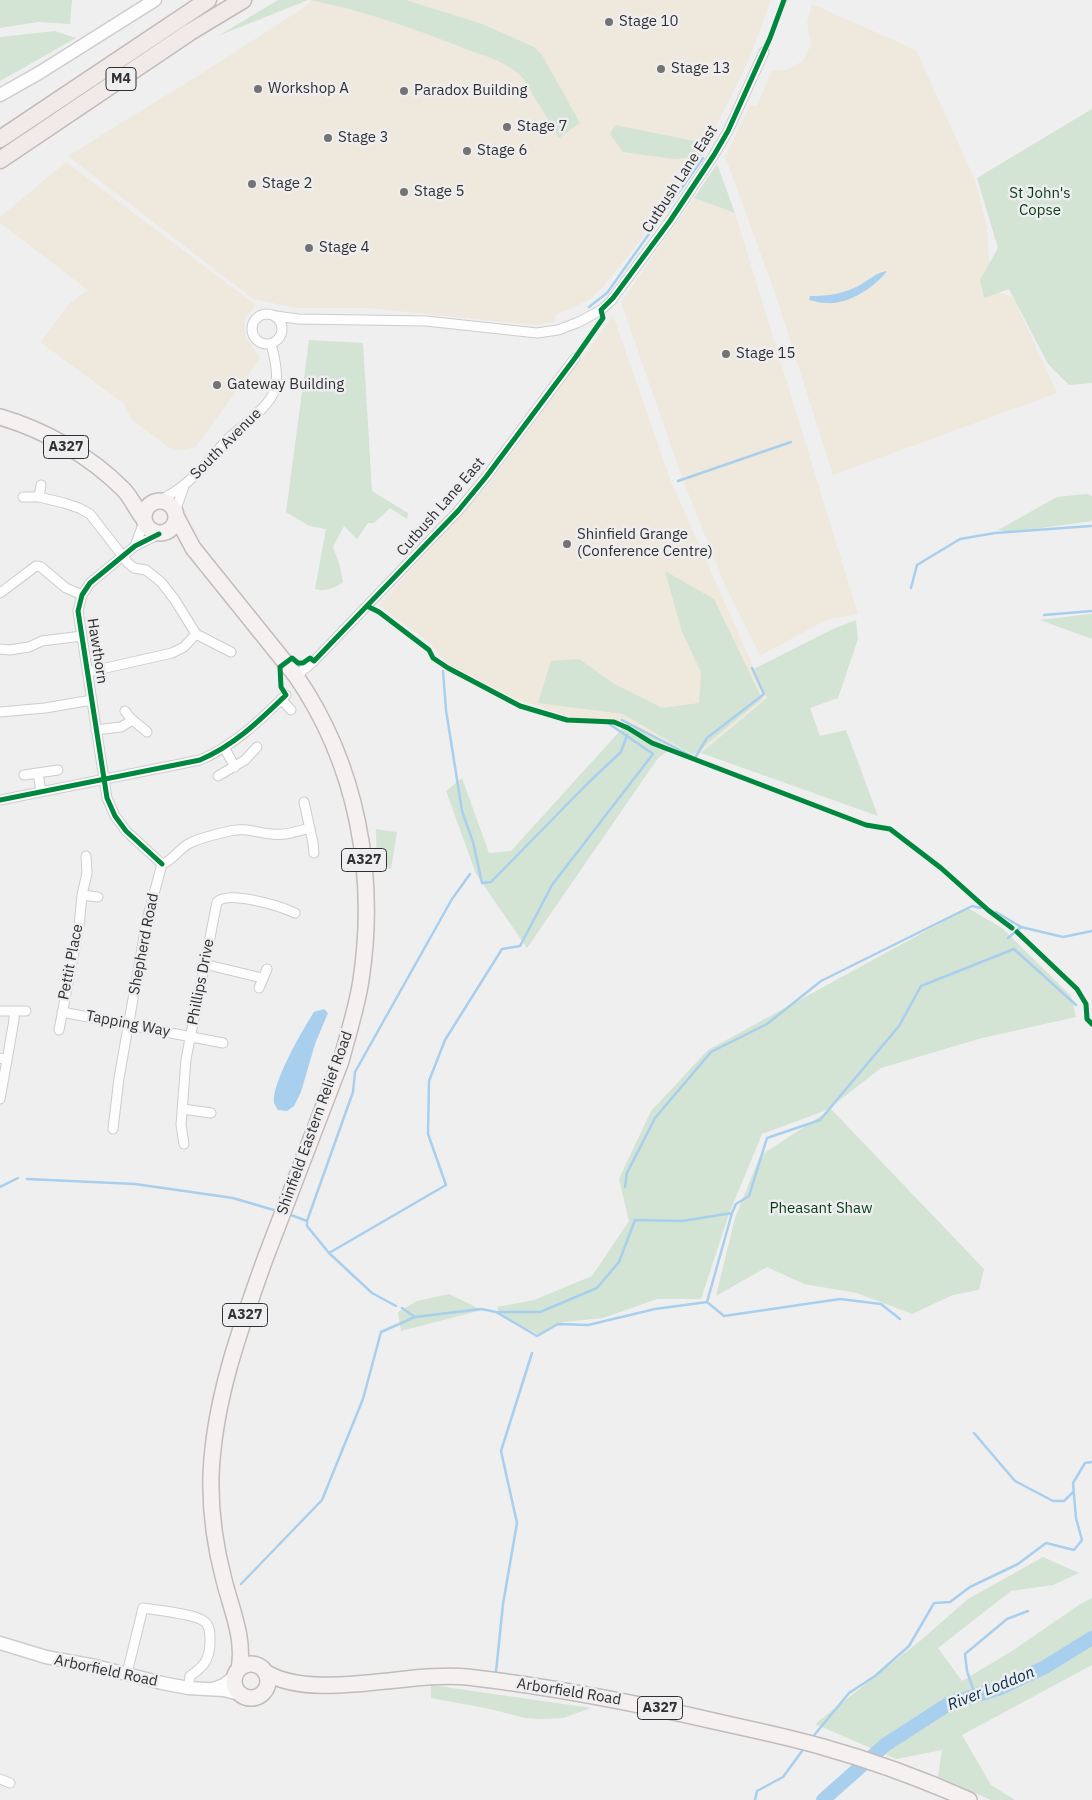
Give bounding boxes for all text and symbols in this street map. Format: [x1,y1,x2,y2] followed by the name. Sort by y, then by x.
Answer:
[619,13,679,31] place label: Stage 10
[603,16,615,28] marker: Stage 10
[671,60,731,78] place label: Stage 13
[655,63,667,75] marker: Stage 13
[106,68,136,90] road number: M4
[268,80,349,98] place label: Workshop A
[414,82,528,100] place label: Paradox Building
[252,83,264,95] marker: Workshop A
[398,85,410,97] marker: Paradox Building
[517,118,568,136] place label: Stage 7
[501,121,513,133] marker: Stage 7
[638,122,722,236] street label: Cutbush Lane East
[338,129,389,147] place label: Stage 3
[322,132,334,144] marker: Stage 3
[477,142,528,160] place label: Stage 6
[461,145,473,157] marker: Stage 6
[262,175,313,193] place label: Stage 2
[246,178,258,190] marker: Stage 2
[414,183,465,201] place label: Stage 5
[1009,185,1071,220] park label: St John's Copse
[398,186,410,198] marker: Stage 5
[319,239,370,257] place label: Stage 4
[303,242,315,254] marker: Stage 4
[736,345,796,363] place label: Stage 15
[720,348,732,360] marker: Stage 15
[227,376,344,394] place label: Gateway Building
[211,379,223,391] marker: Gateway Building
[187,405,265,483] street label: South Avenue
[44,436,88,458] road number: A327
[393,454,489,560] street label: Cutbush Lane East
[577,526,713,561] place label: Shinfield Grange (Conference Centre)
[561,538,573,550] marker: Shinfield Grange (Conference Centre)
[83,617,111,685] street label: Hawthorn
[342,848,386,872] road number: A327
[125,892,163,996] street label: Shepherd Road
[55,923,87,1001] street label: Pettit Place
[184,937,218,1027] street label: Phillips Drive
[84,1007,172,1041] street label: Tapping Way
[273,1029,357,1217] street label: Shinfield Eastern Relief Road
[769,1200,873,1218] park label: Pheasant Shaw
[222,1304,268,1326] road number: A327
[53,1651,159,1691] street label: Arborfield Road
[945,1663,1037,1715] water label: River Loddon
[516,1675,622,1709] street label: Arborfield Road
[638,1696,682,1720] road number: A327

